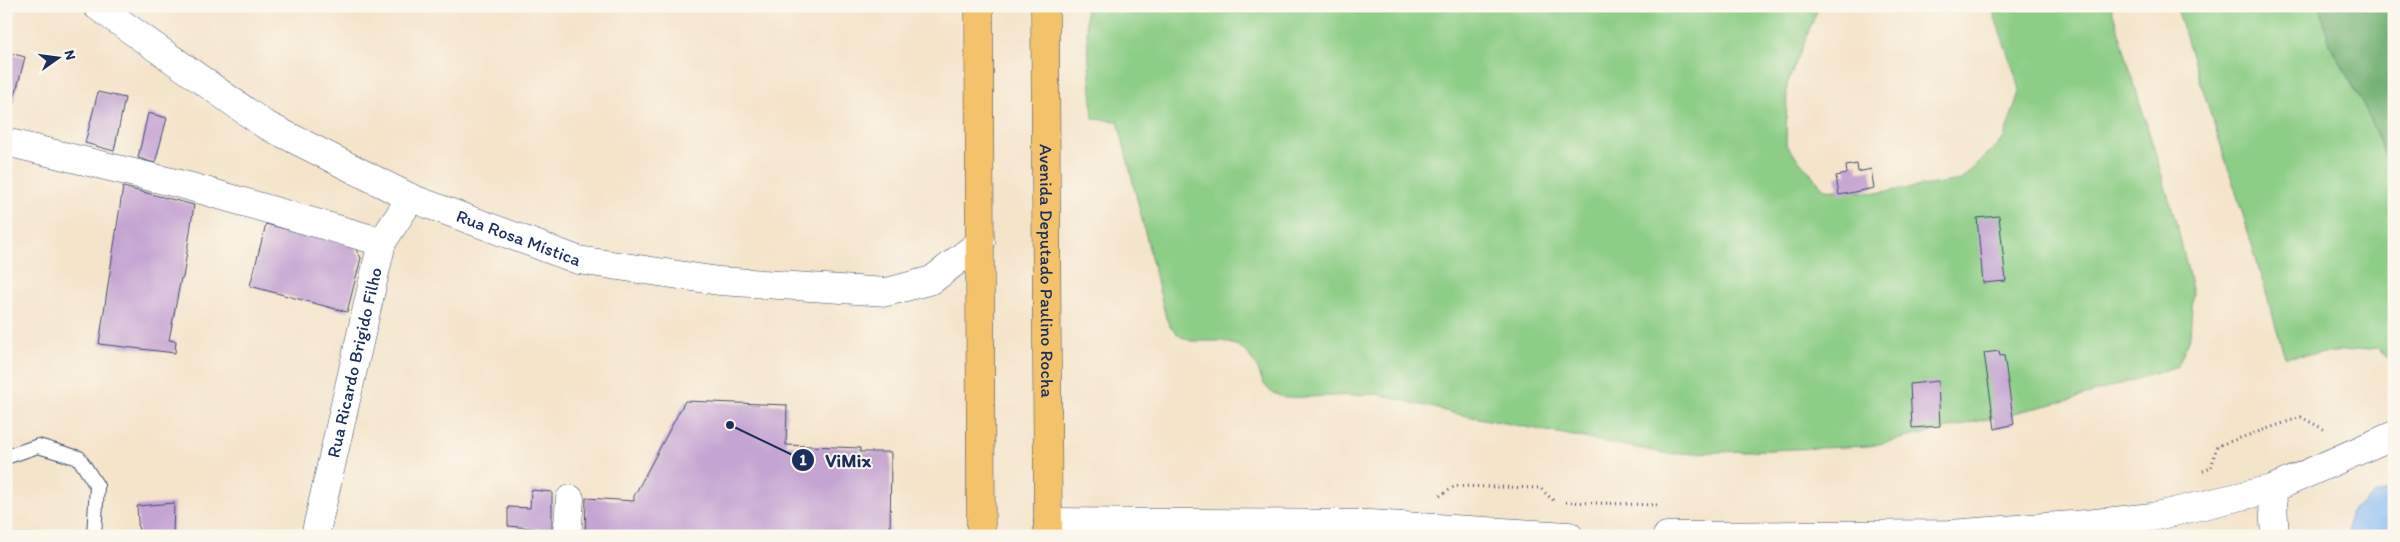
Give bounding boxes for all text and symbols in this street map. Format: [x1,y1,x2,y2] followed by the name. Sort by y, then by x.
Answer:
[32,32,82,82] north arrow
[61,48,80,62] text: N
[1035,144,1058,399] street label: Avenida Deputado Paulino Rocha
[453,205,585,271] street label: Rua Rosa Mística
[322,265,387,460] street label: Rua Ricardo Brigido Filho
[790,443,881,477] callout: ViMix
[825,449,871,472] text: ViMix
[800,451,807,469] text: 1

